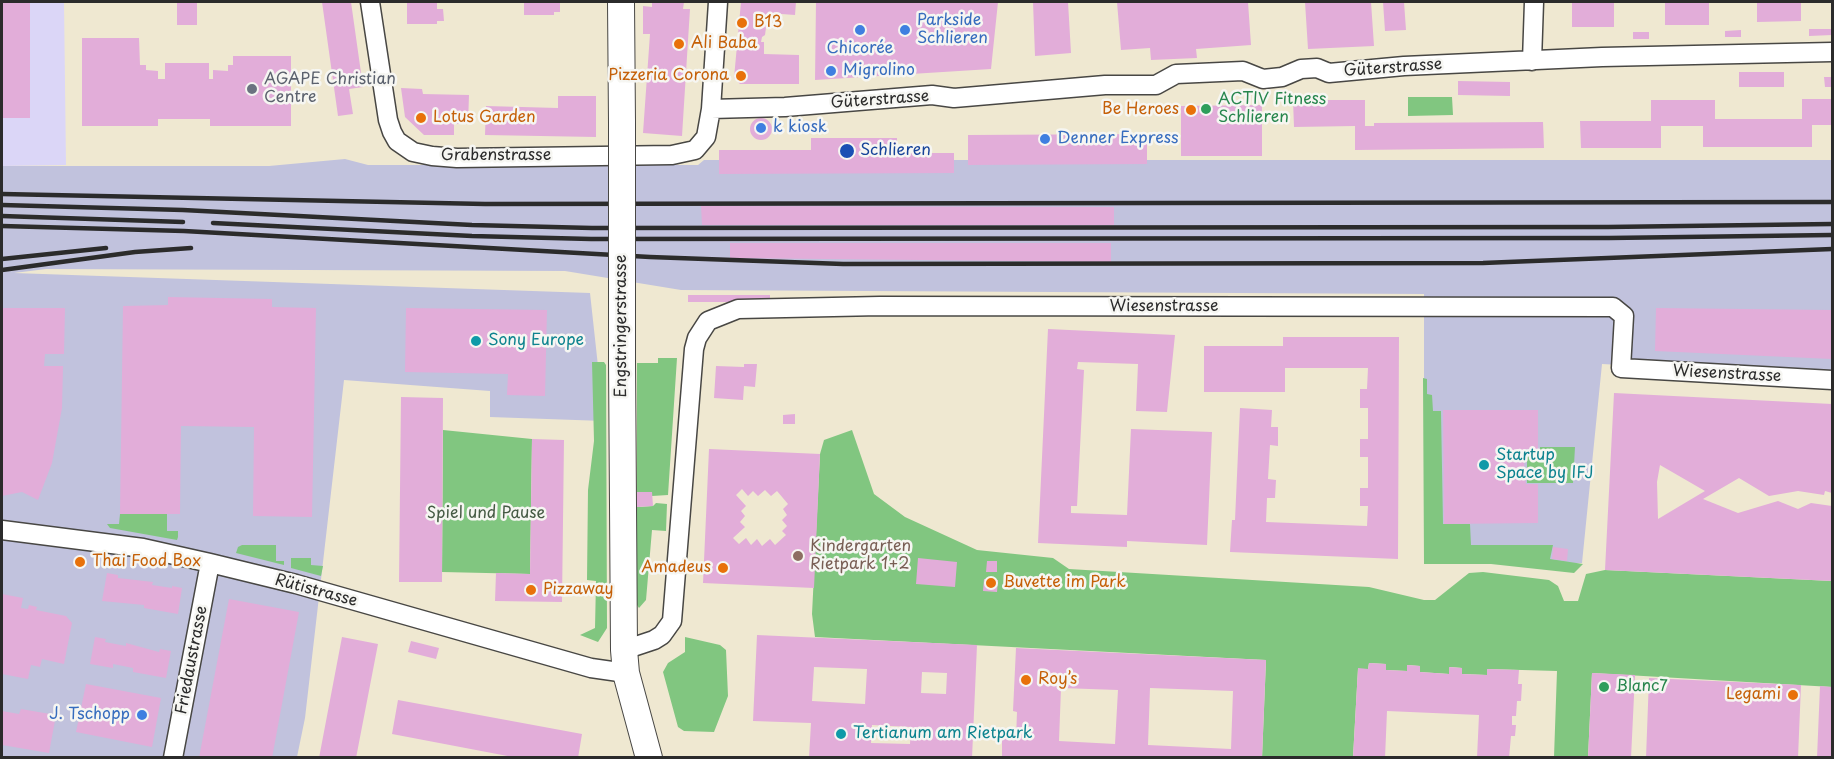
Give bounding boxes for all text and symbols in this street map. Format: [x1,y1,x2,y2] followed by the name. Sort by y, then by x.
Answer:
[917,11,988,49] place label: Parkside Schlieren
[754,13,782,33] place label: B13
[735,16,749,30] marker: B13
[853,23,867,37] marker: Chicorée
[898,23,912,37] marker: Parkside Schlieren
[691,34,757,54] place label: Ali Baba
[672,37,686,51] marker: Ali Baba
[826,39,894,59] place label: Chicorée
[1343,55,1443,81] street label: Güterstrasse
[843,61,915,81] place label: Migrolino
[824,64,838,78] marker: Migrolino
[608,66,729,86] place label: Pizzeria Corona
[734,69,748,83] marker: Pizzeria Corona
[264,70,396,108] place label: AGAPE Christian Centre
[245,82,259,96] marker: AGAPE Christian Centre
[830,87,930,113] street label: Güterstrasse
[1218,90,1326,128] place label: ACTIV Fitness Schlieren
[1102,100,1179,120] place label: Be Heroes
[1199,102,1213,116] marker: ACTIV Fitness Schlieren
[1184,103,1198,117] marker: Be Heroes
[433,108,536,128] place label: Lotus Garden
[414,111,428,125] marker: Lotus Garden
[773,118,827,138] place label: k kiosk
[754,121,768,135] marker: k kiosk
[1057,129,1179,149] place label: Denner Express
[1038,132,1052,146] marker: Denner Express
[860,141,931,161] place label: Schlieren
[838,142,856,160] marker: Schlieren
[441,146,551,166] street label: Grabenstrasse
[612,255,632,397] street label: Engstringerstrasse
[1110,297,1218,317] street label: Wiesenstrasse
[488,331,584,351] place label: Sony Europe
[469,334,483,348] marker: Sony Europe
[1672,362,1782,386] street label: Wiesenstrasse
[1496,446,1594,484] place label: Startup Space by IFJ
[1477,458,1491,472] marker: Startup Space by IFJ
[427,504,545,524] park label: Spiel und Pause
[810,537,911,575] place label: Kindergarten Rietpark 1+2
[791,549,805,563] marker: Kindergarten Rietpark 1+2
[92,552,201,572] place label: Thai Food Box
[73,555,87,569] marker: Thai Food Box
[641,558,711,578] place label: Amadeus
[716,561,730,575] marker: Amadeus
[273,571,359,611] street label: Rütistrasse
[1003,573,1126,593] place label: Buvette im Park
[984,576,998,590] marker: Buvette im Park
[543,580,614,600] place label: Pizzaway
[524,583,538,597] marker: Pizzaway
[172,604,212,716] street label: Friedaustrasse
[1038,670,1077,690] place label: Roy’s
[1019,673,1033,687] marker: Roy’s
[1616,677,1668,697] place label: Blanc7
[1597,680,1611,694] marker: Blanc7
[1726,685,1781,705] place label: Legami
[1786,688,1800,702] marker: Legami
[49,705,130,725] place label: J. Tschopp
[135,708,149,722] marker: J. Tschopp
[853,724,1033,744] place label: Tertianum am Rietpark
[834,727,848,741] marker: Tertianum am Rietpark

